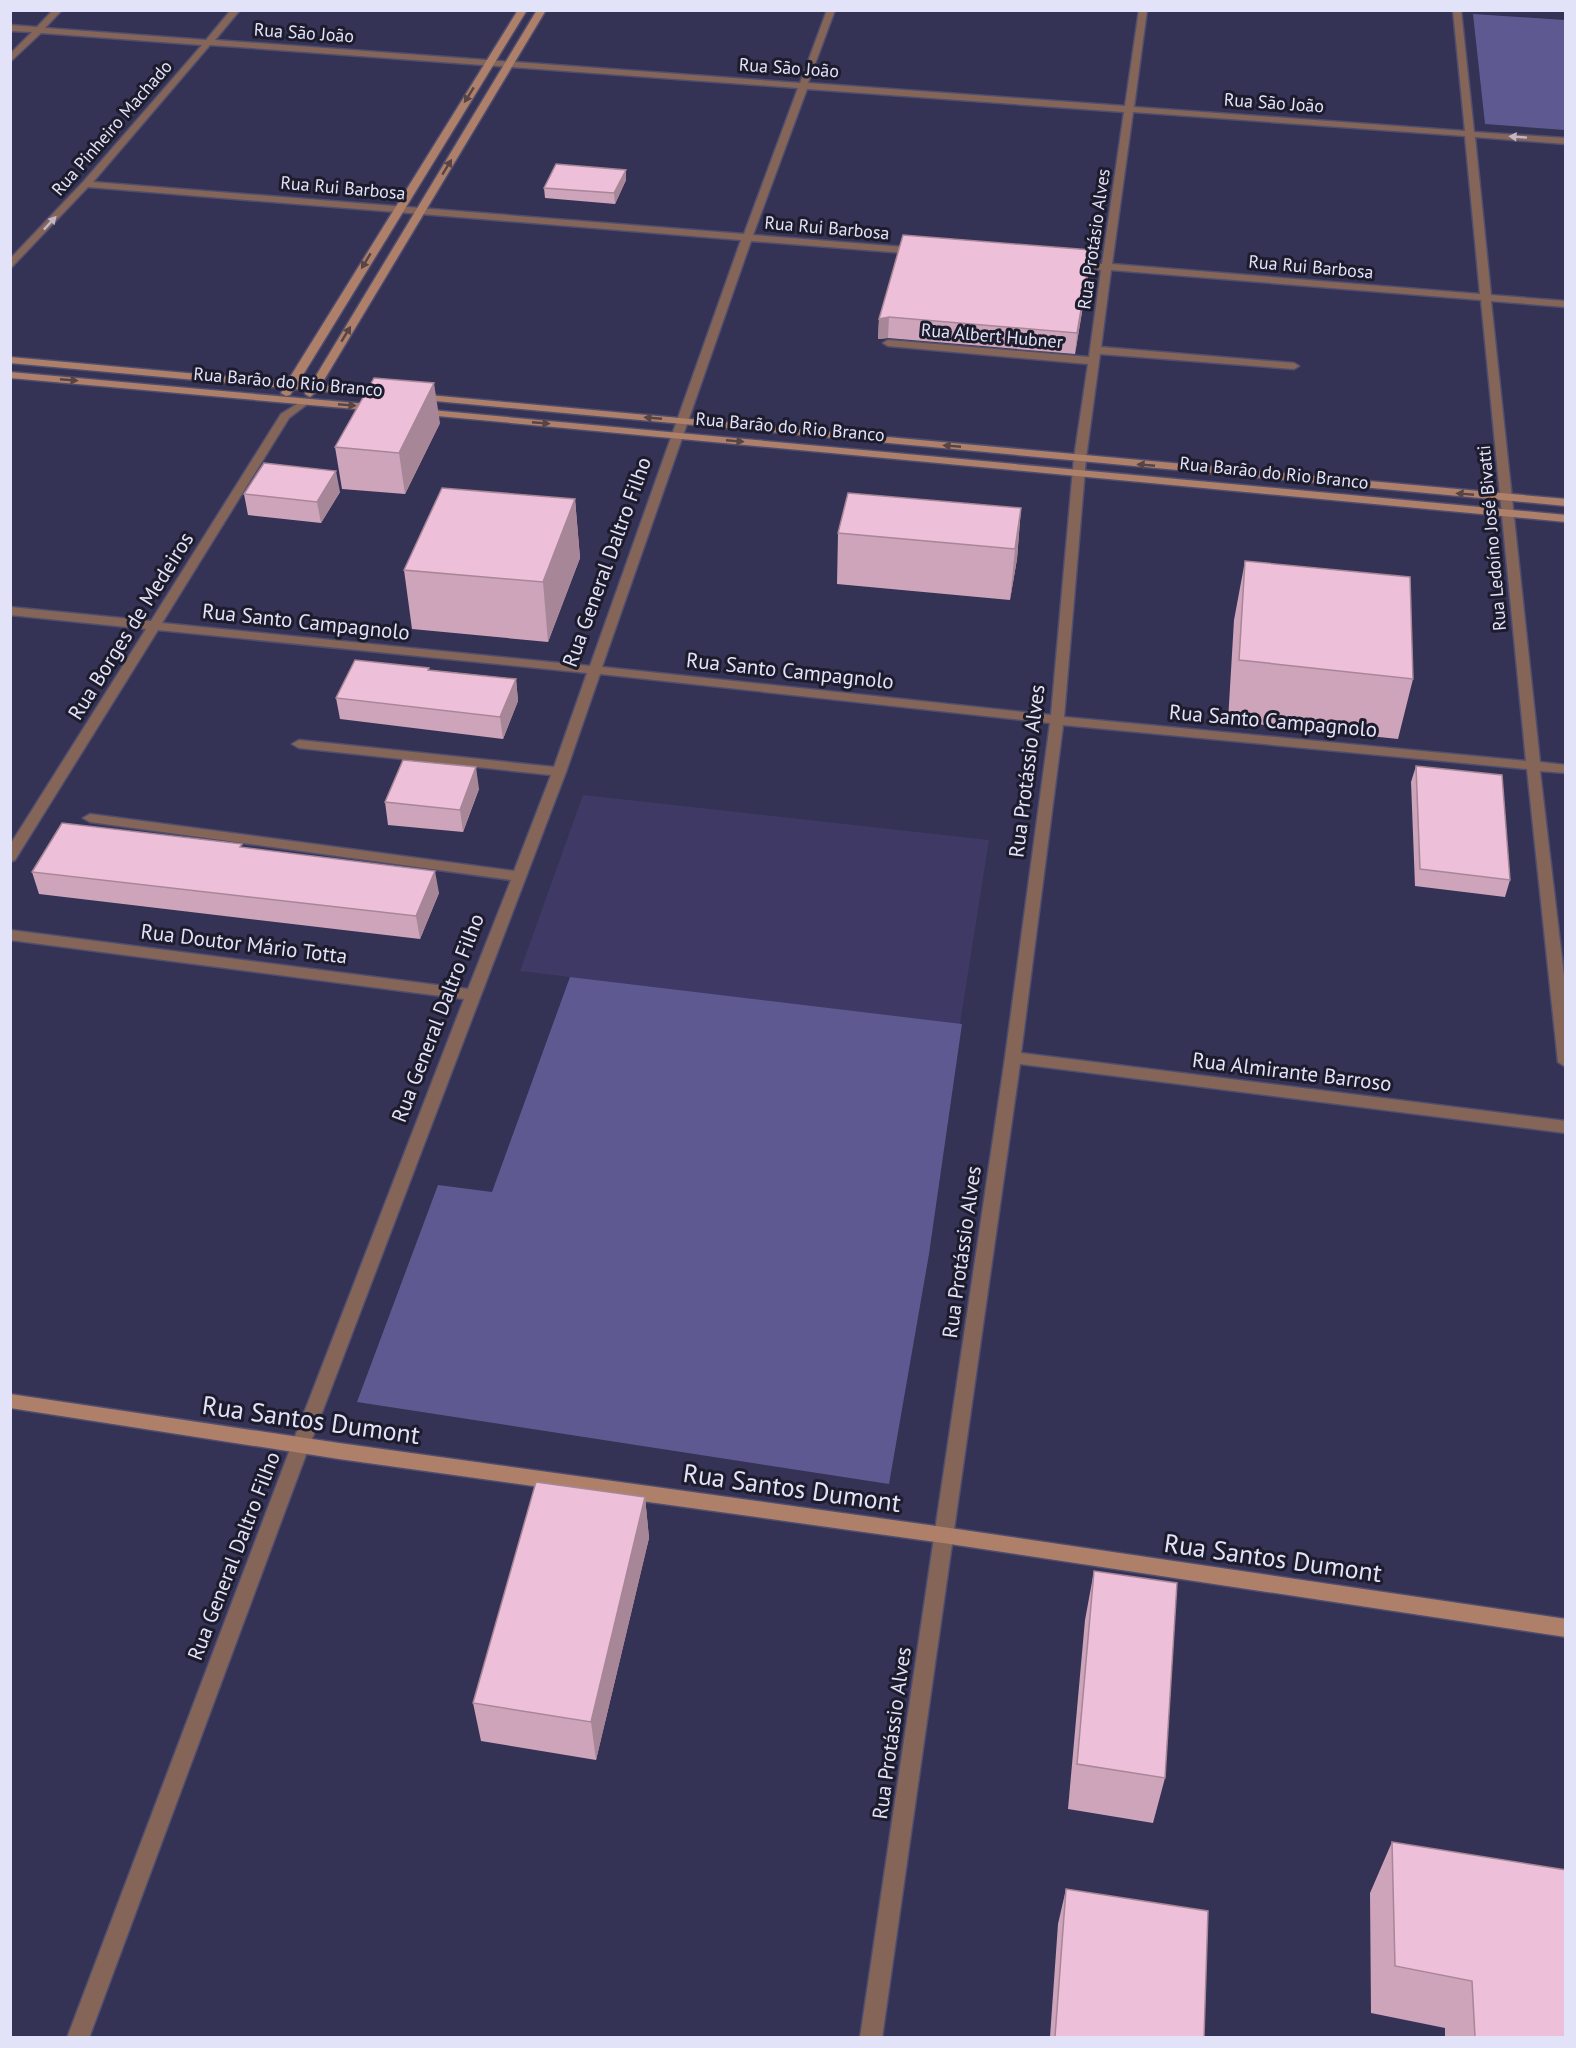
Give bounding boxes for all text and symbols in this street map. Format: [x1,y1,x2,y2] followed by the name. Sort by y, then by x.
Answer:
[253,18,355,47] street label: Rua São João
[738,53,840,82] street label: Rua São João
[46,55,177,200] street label: Rua Pinheiro Machado
[464,87,475,103] one-way arrow
[1223,88,1325,117] street label: Rua São João
[1508,132,1527,142] one-way arrow
[442,159,453,175] one-way arrow
[1072,167,1115,311] street label: Rua Protásio Alves
[280,171,406,204] street label: Rua Rui Barbosa
[764,211,890,244] street label: Rua Rui Barbosa
[43,216,56,231] one-way arrow
[1248,250,1374,283] street label: Rua Rui Barbosa
[361,253,372,269] one-way arrow
[920,318,1064,353] street label: Rua Albert Hubner
[341,326,352,342] one-way arrow
[193,362,384,401] street label: Rua Barão do Rio Branco
[59,375,78,385] one-way arrow
[337,401,356,410] one-way arrow
[695,407,886,446] street label: Rua Barão do Rio Branco
[643,413,662,423] one-way arrow
[531,418,550,428] one-way arrow
[726,436,745,445] one-way arrow
[942,441,961,451] one-way arrow
[1472,444,1511,632] street label: Rua Ledoíno José Bivatti
[1178,451,1370,494] street label: Rua Barão do Rio Branco
[556,453,657,670] street label: Rua General Daltro Filho
[1136,460,1155,470] one-way arrow
[1456,489,1475,499] one-way arrow
[62,527,199,725] street label: Rua Borges de Medeiros
[201,597,411,646] street label: Rua Santo Campagnolo
[685,646,895,695] street label: Rua Santo Campagnolo
[1003,683,1050,859] street label: Rua Protássio Alves
[1168,698,1378,743] street label: Rua Santo Campagnolo
[385,910,490,1126] street label: Rua General Daltro Filho
[139,917,349,970] street label: Rua Doutor Mário Totta
[1191,1046,1393,1097] street label: Rua Almirante Barroso
[936,1164,987,1340] street label: Rua Protássio Alves
[200,1388,422,1451] street label: Rua Santos Dumont
[181,1448,286,1664] street label: Rua General Daltro Filho
[681,1456,903,1519] street label: Rua Santos Dumont
[1162,1526,1384,1589] street label: Rua Santos Dumont
[866,1645,917,1821] street label: Rua Protássio Alves

